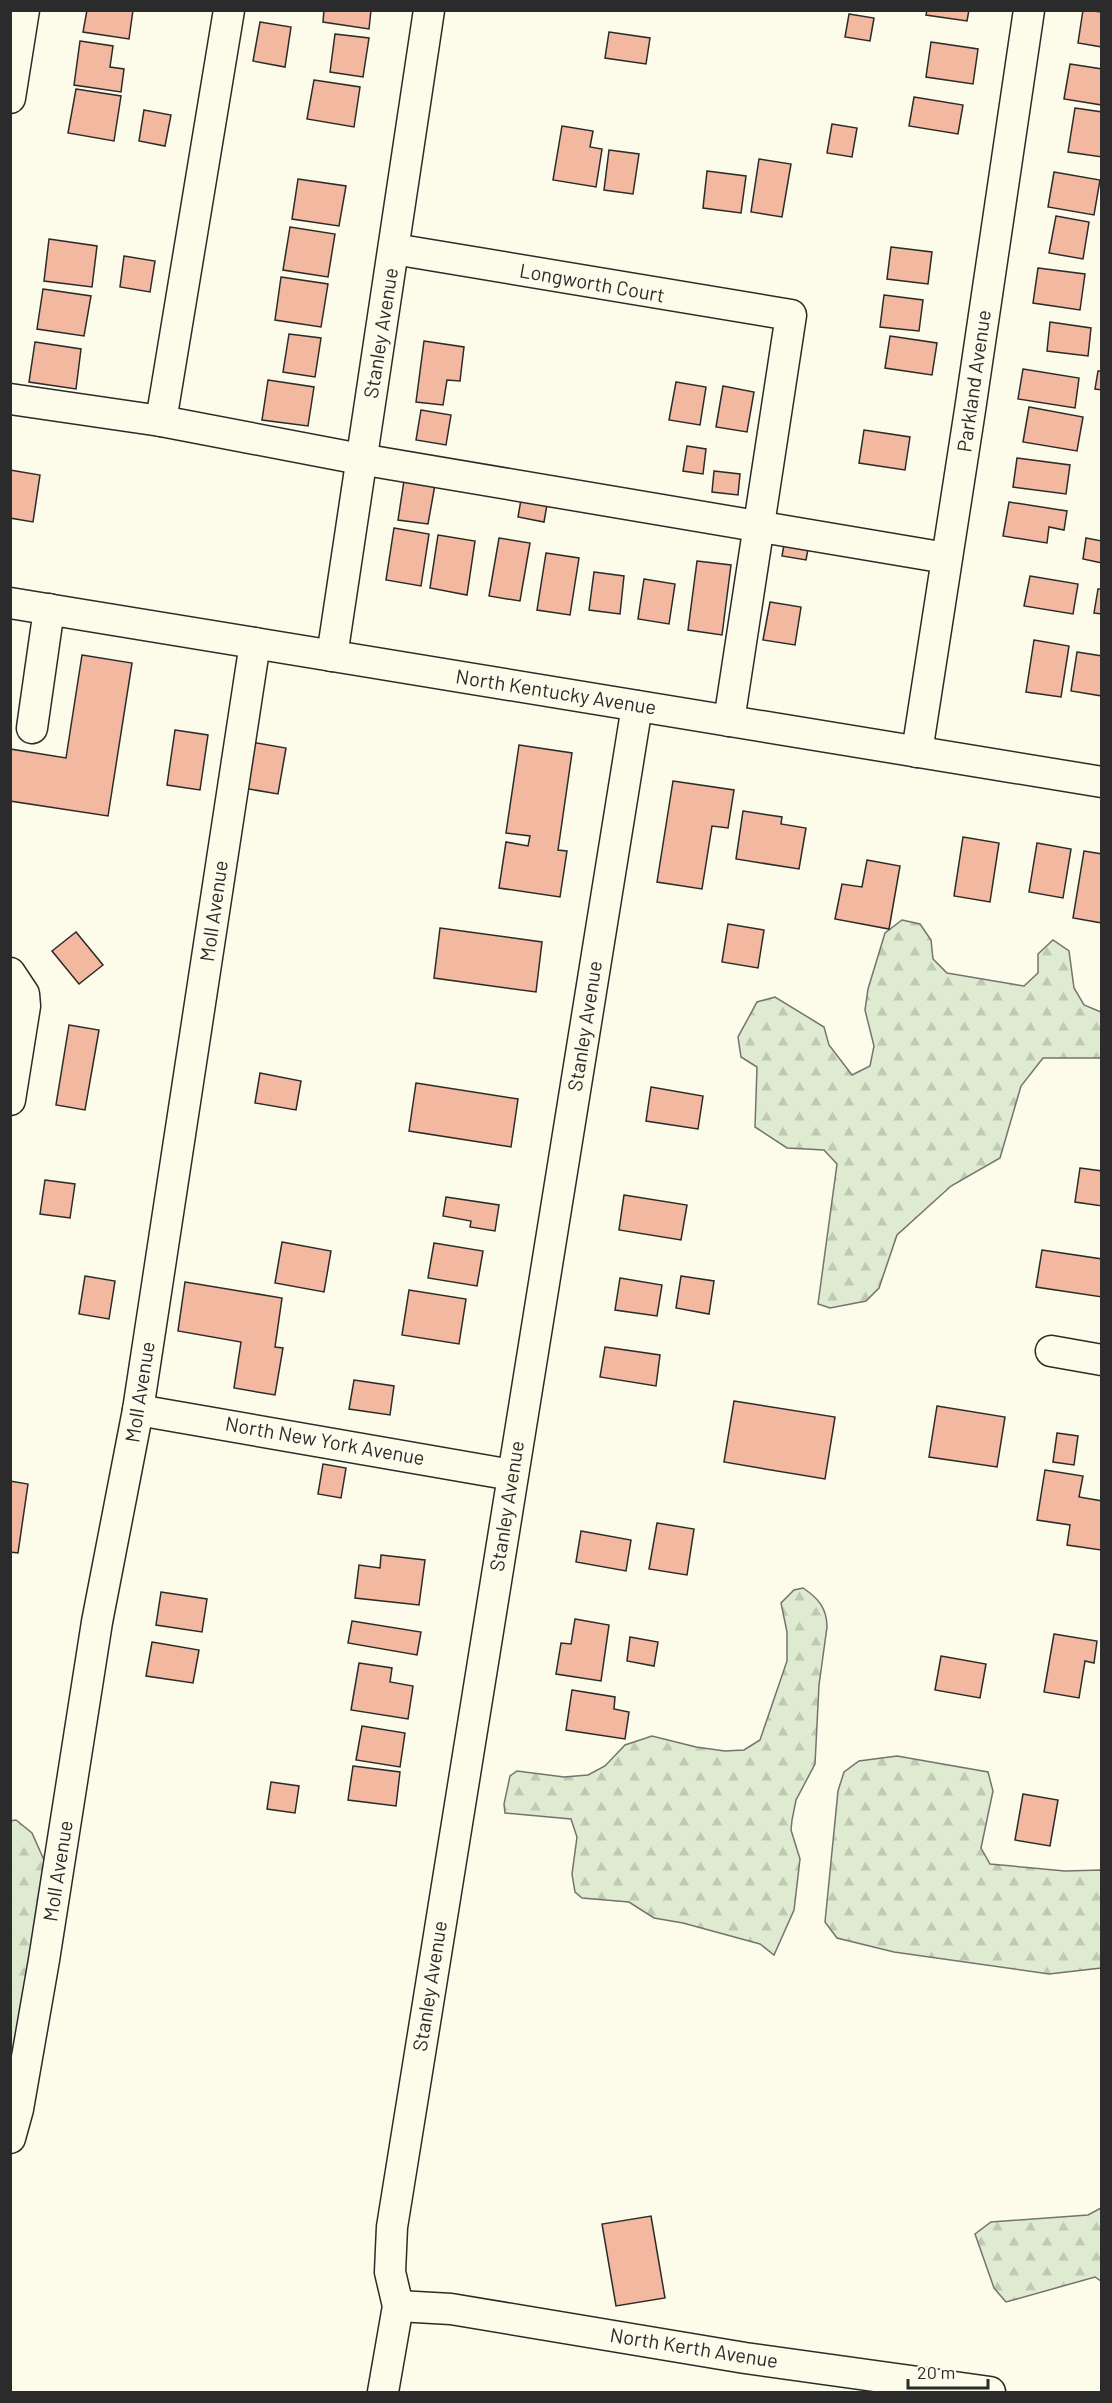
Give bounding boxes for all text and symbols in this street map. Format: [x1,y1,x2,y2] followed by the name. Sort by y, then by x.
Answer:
[518,257,667,307] street label: Longworth Court
[358,266,402,400] street label: Stanley Avenue
[951,308,995,453] street label: Parkland Avenue
[454,663,658,719] street label: North Kentucky Avenue
[194,859,232,963] street label: Moll Avenue
[562,959,606,1093] street label: Stanley Avenue
[119,1340,159,1444] street label: Moll Avenue
[224,1411,427,1469] street label: North New York Avenue
[484,1439,528,1573] street label: Stanley Avenue
[37,1819,77,1923] street label: Moll Avenue
[407,1919,451,2053] street label: Stanley Avenue
[608,2322,780,2372] street label: North Kerth Avenue
[908,2352,988,2390] scale bar
[917,2361,955,2383] text: 20 m

